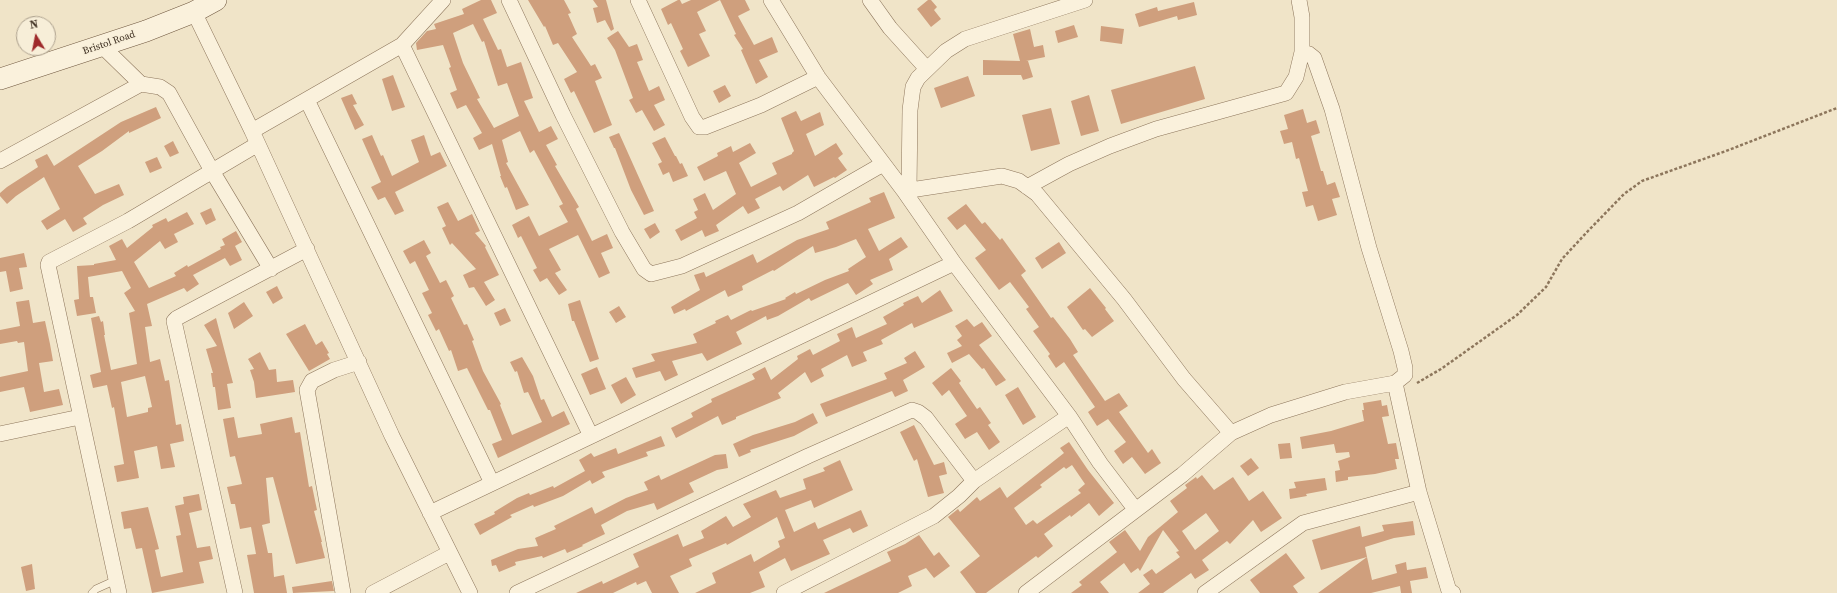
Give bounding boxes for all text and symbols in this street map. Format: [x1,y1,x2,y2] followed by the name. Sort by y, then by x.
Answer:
[16,16,56,56] north arrow
[29,17,39,33] text: N
[81,28,137,58] street label: Bristol Road

